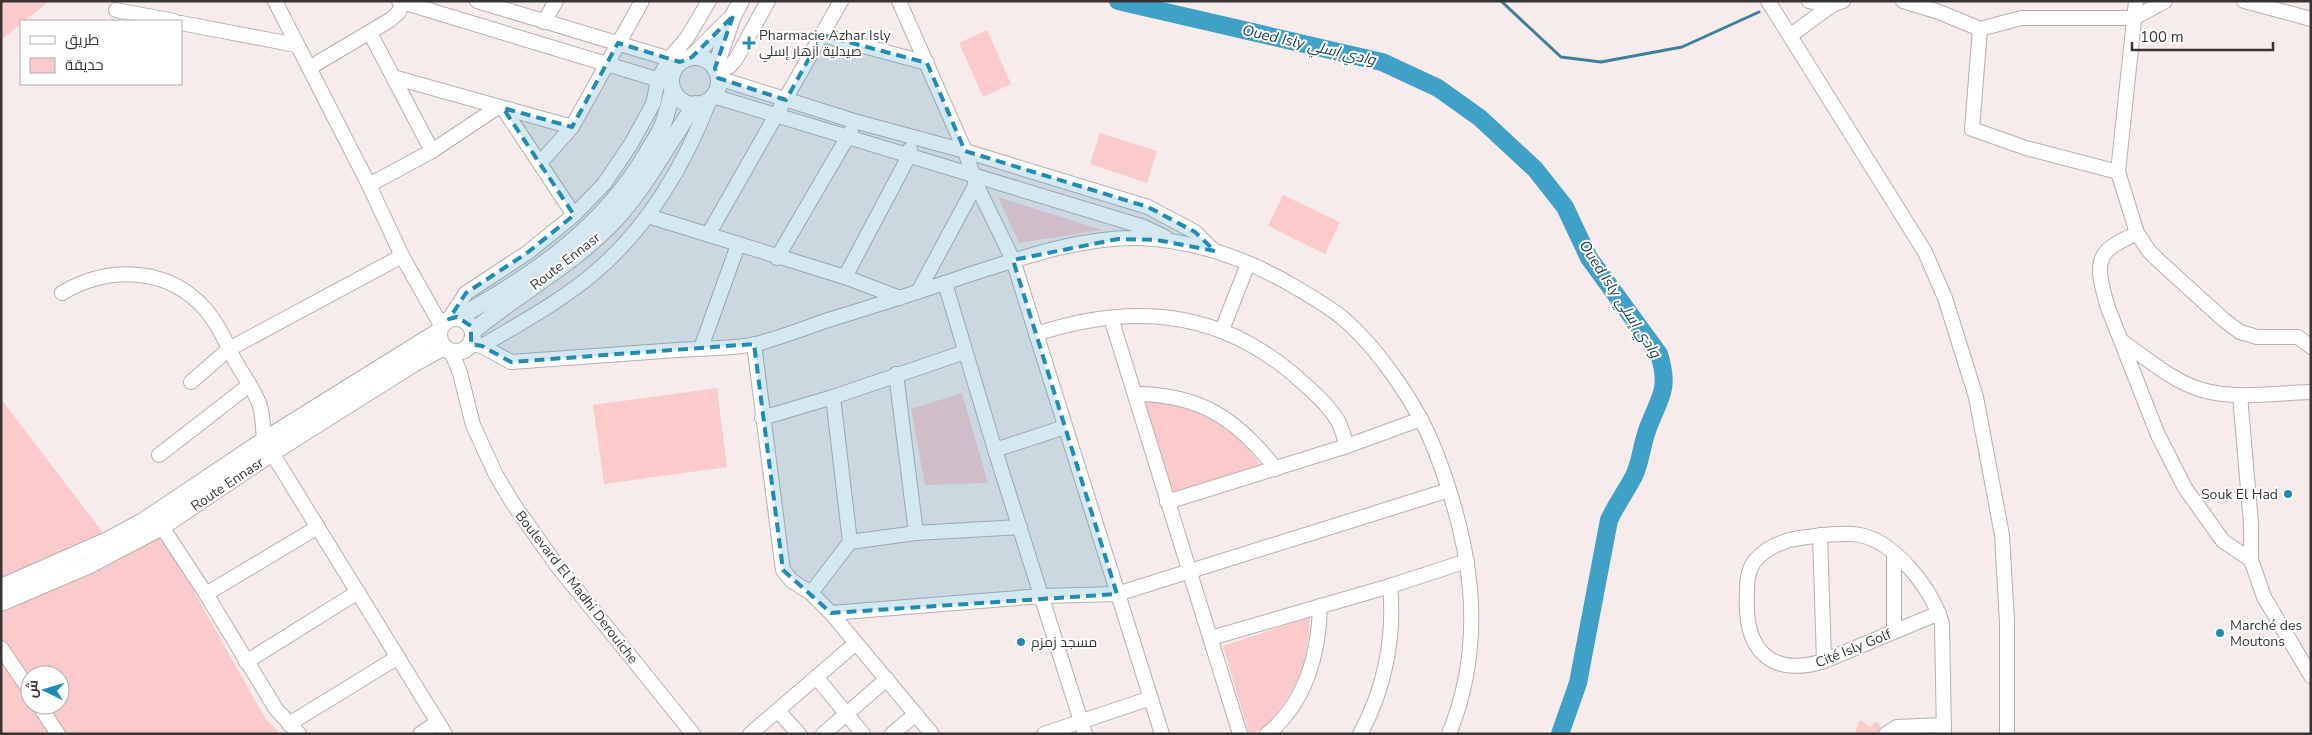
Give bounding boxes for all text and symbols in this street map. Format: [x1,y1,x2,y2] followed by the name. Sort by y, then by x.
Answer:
[20,20,182,85] legend
[1240,20,1378,72] water label: Oued Isly وادي إسلي
[2132,20,2273,52] scale bar
[759,26,891,63] place label: Pharmacie Azhar Isly صيدلية أزهار إسلي
[2140,27,2184,47] text: 100 m
[65,30,99,50] text: طريق
[743,37,755,49] marker: Pharmacie Azhar Isly صيدلية أزهار إسلي
[65,55,104,75] text: حديقة
[526,228,604,295] street label: Route Ennasr
[1573,236,1666,363] water label: Oued Isly وادي إسلي
[187,453,267,516] street label: Route Ennasr
[2201,485,2278,504] place label: Souk El Had
[2282,488,2294,500] marker: Souk El Had
[511,507,642,668] street label: Boulevard El Madhi Derouiche
[2230,616,2302,651] place label: Marché des Moutons
[1812,624,1894,672] street label: Cité Isly Golf
[2214,627,2226,639] marker: Marché des Moutons
[1031,633,1097,652] place label: مسجد زمزم
[1015,636,1027,648] marker: مسجد زمزم
[20,665,70,715] north arrow
[22,679,43,699] text: ش

